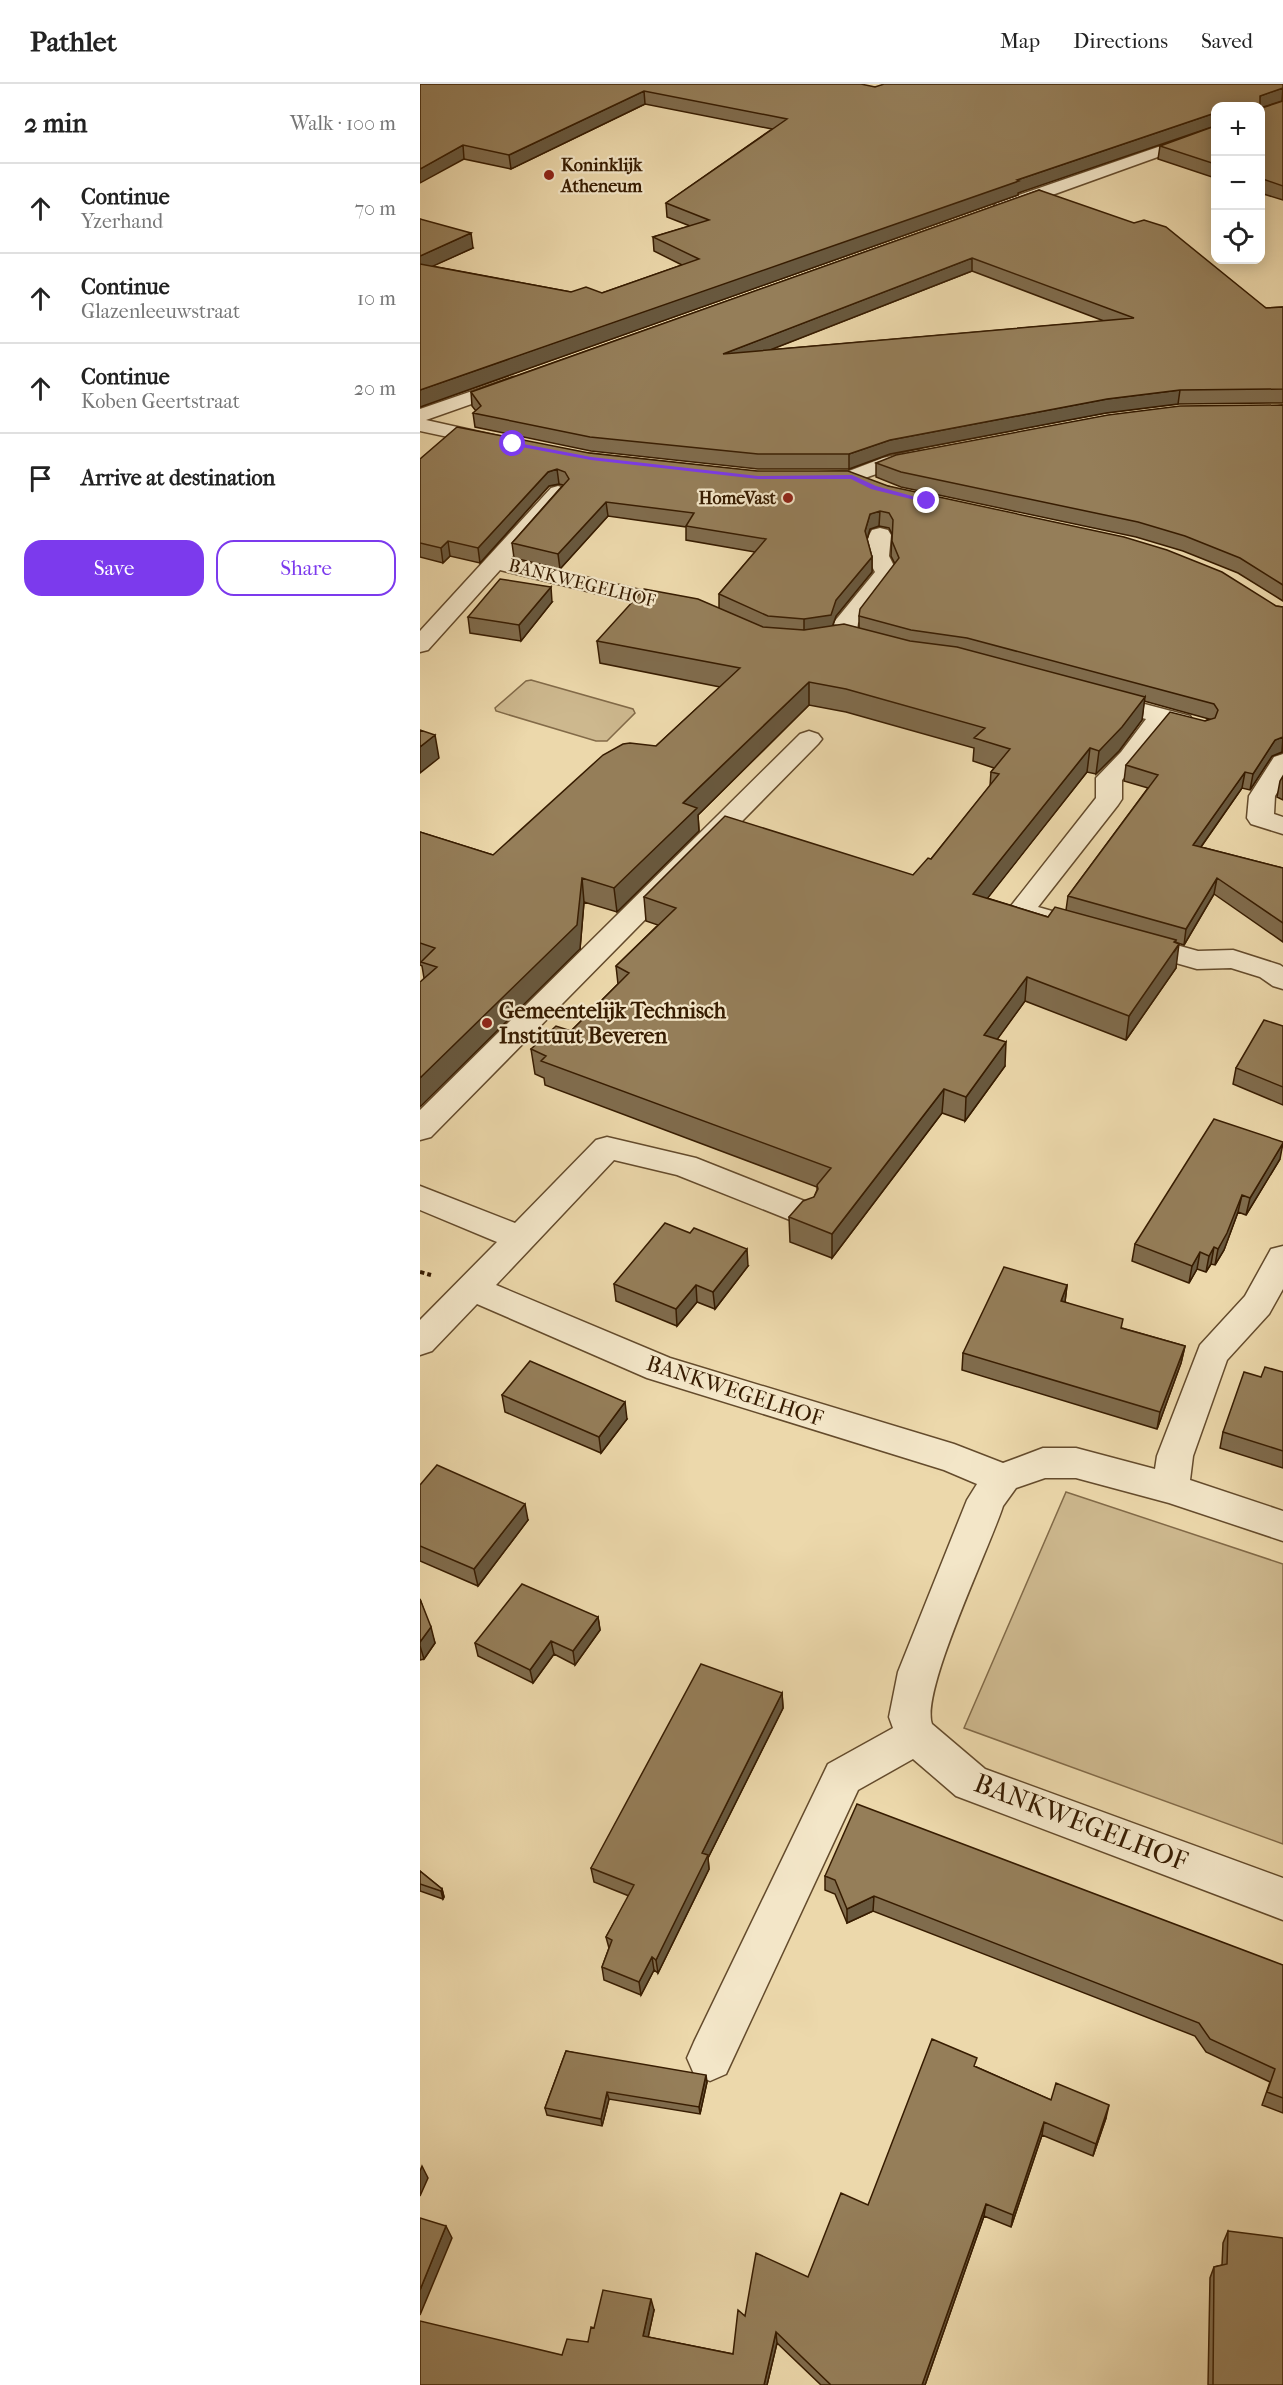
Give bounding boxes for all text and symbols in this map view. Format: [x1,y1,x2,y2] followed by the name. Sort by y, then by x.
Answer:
[30,25,117,58] text: Pathlet
[1000,29,1040,53] text: Map
[1073,29,1168,53] text: Directions
[1201,29,1253,53] text: Saved
[1211,102,1265,264] map controls
[1211,102,1265,156] button: +
[24,108,87,139] text: 2 min
[290,112,396,135] text: Walk · 100 m
[560,155,643,197] place label: Koninklijk Atheneum
[1211,156,1265,210] button: −
[542,168,556,182] marker: Koninklijk Atheneum
[81,184,170,210] text: Continue
[24,192,57,225] icon: ahead
[354,197,396,220] text: 70 m
[81,210,163,233] text: Yzerhand
[1211,210,1265,264] button: locate
[81,274,170,300] text: Continue
[24,282,57,315] icon: ahead
[357,287,396,310] text: 10 m
[81,300,240,323] text: Glazenleeuwstraat
[81,364,170,390] text: Continue
[24,372,57,405] icon: ahead
[354,377,396,400] text: 20 m
[81,390,240,413] text: Koben Geertstraat
[499,430,525,456] route start
[24,462,57,495] icon: arrive
[81,465,275,491] text: Arrive at destination
[913,487,939,513] route end
[698,488,777,509] place label: HomeVast
[781,491,795,505] marker: HomeVast
[24,540,204,596] button: Save
[216,540,396,596] button: Share
[506,555,658,612] street label: BANKWEGELHOF
[499,998,727,1049] place label: Gemeentelijk Technisch Instituut Beveren
[480,1016,494,1030] marker: Gemeentelijk Technisch Instituut Beveren
[643,1350,826,1432] street label: BANKWEGELHOF
[970,1767,1192,1877] street label: BANKWEGELHOF

